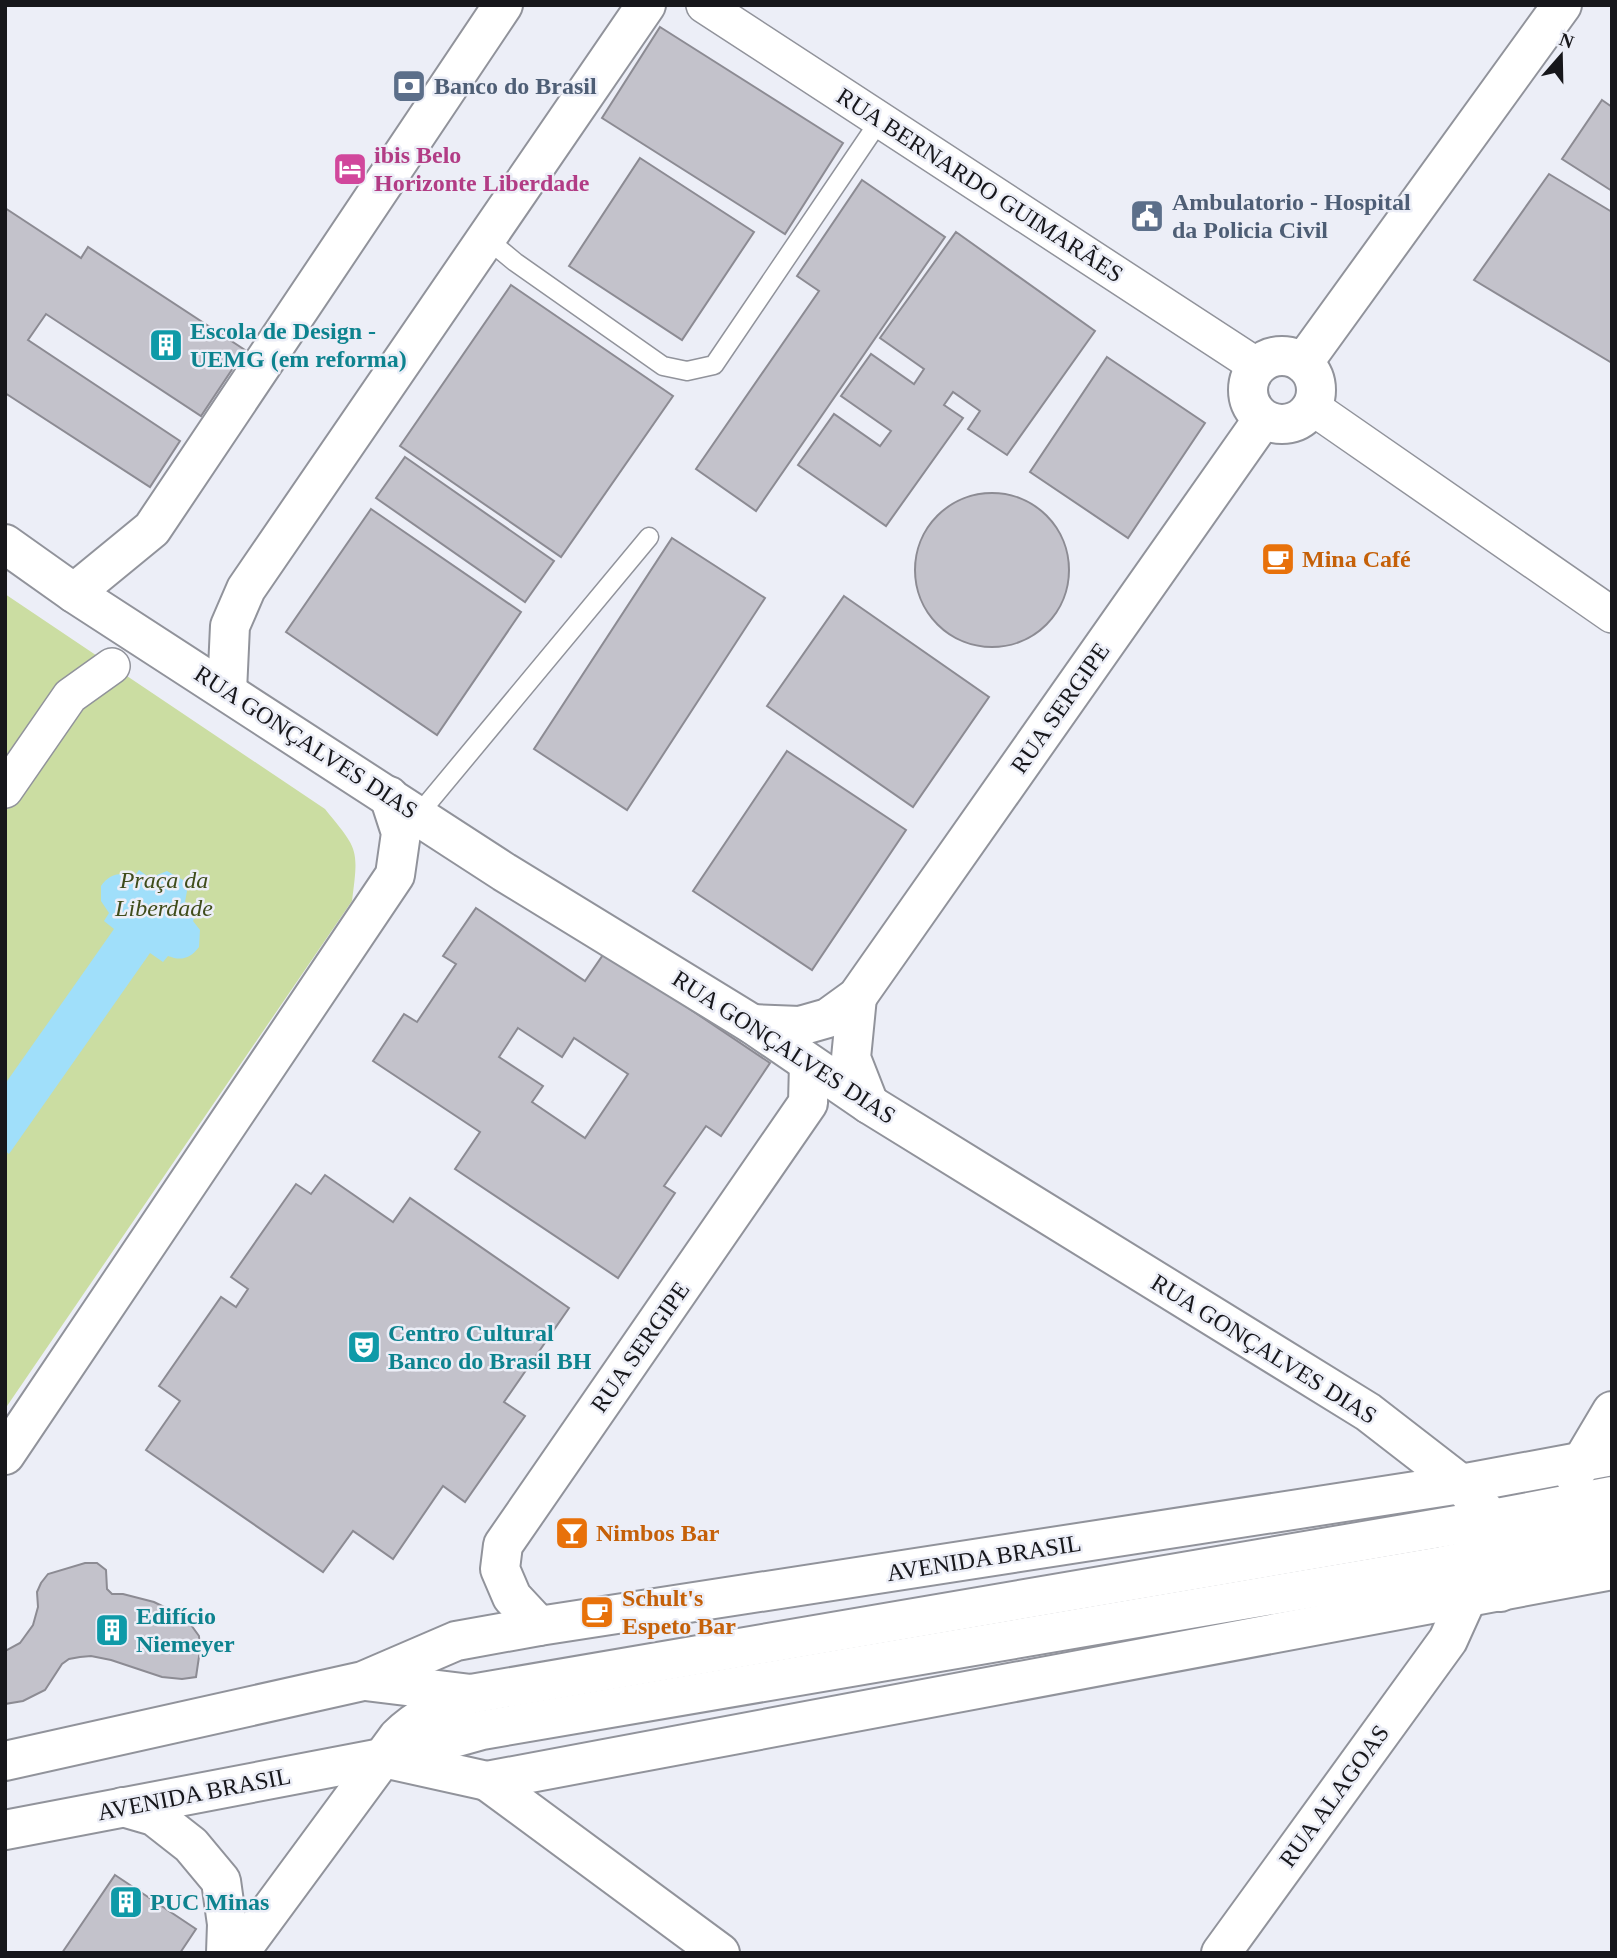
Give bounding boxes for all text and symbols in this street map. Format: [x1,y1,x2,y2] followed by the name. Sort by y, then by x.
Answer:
[1526,21,1596,91] north arrow
[1557,28,1577,53] text: N
[390,67,428,105] bank icon: Banco do Brasil
[434,73,597,99] place label: Banco do Brasil
[832,83,1128,287] street label: RUA BERNARDO GUIMARÃES
[374,142,590,196] place label: ibis Belo Horizonte Liberdade
[331,150,369,188] hotel icon: ibis Belo Horizonte Liberdade
[1172,189,1411,243] place label: Ambulatorio - Hospital da Policia Civil
[1128,197,1166,235] public building icon: Ambulatorio - Hospital da Policia Civil
[190,318,407,372] place label: Escola de Design - UEMG (em reforma)
[147,326,185,364] building icon: Escola de Design - UEMG (em reforma)
[1259,540,1297,578] cafe icon: Mina Café
[1302,546,1411,572] place label: Mina Café
[1006,638,1114,778] street label: RUA SERGIPE
[190,660,422,824] street label: RUA GONÇALVES DIAS
[114,867,213,921] park label: Praça da Liberdade
[668,965,900,1129] street label: RUA GONÇALVES DIAS
[1147,1269,1381,1429] street label: RUA GONÇALVES DIAS
[586,1277,694,1417] street label: RUA SERGIPE
[388,1320,592,1374] place label: Centro Cultural Banco do Brasil BH
[345,1328,383,1366] theatre icon: Centro Cultural Banco do Brasil BH
[553,1514,591,1552] bar icon: Nimbos Bar
[596,1520,720,1546] place label: Nimbos Bar
[885,1530,1083,1586] street label: AVENIDA BRASIL
[622,1585,736,1639] place label: Schult's Espeto Bar
[578,1593,616,1631] cafe icon: Schult's Espeto Bar
[136,1603,235,1657] place label: Edifício Niemeyer
[93,1611,131,1649] building icon: Edifício Niemeyer
[1274,1720,1394,1872] street label: RUA ALAGOAS
[95,1763,293,1825] street label: AVENIDA BRASIL
[107,1883,145,1921] building icon: PUC Minas
[150,1889,269,1915] place label: PUC Minas

